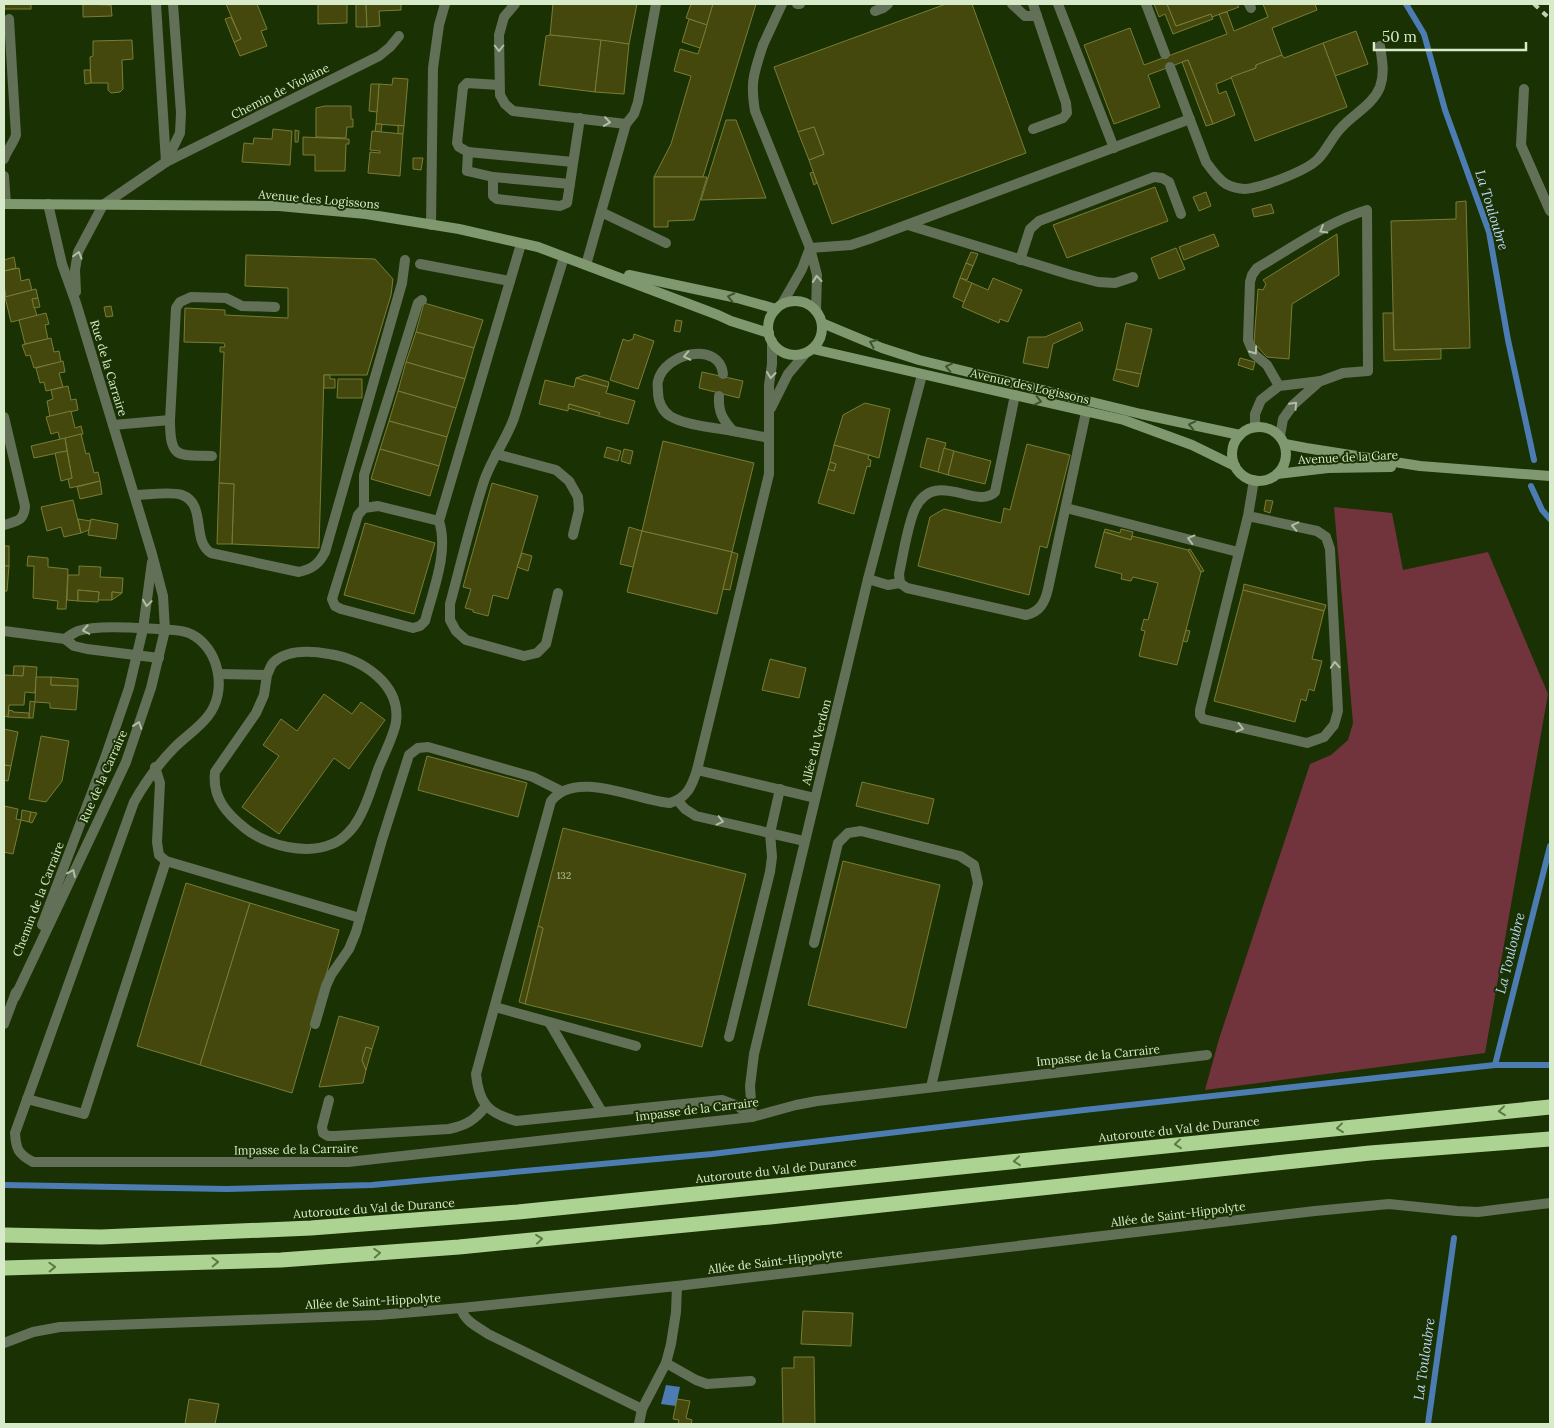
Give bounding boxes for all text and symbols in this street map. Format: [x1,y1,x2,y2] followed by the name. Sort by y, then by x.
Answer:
[1374,20,1526,52] scale bar
[1382,27,1417,46] text: 50 m
[494,44,504,52] one-way arrow
[228,60,332,122] street label: Chemin de Violaine
[603,116,611,126] one-way arrow
[1471,168,1513,253] water label: La Touloubre
[257,186,381,212] street label: Avenue des Logissons
[1319,224,1328,234] one-way arrow
[73,251,83,259] one-way arrow
[811,275,822,283] one-way arrow
[727,293,736,303] one-way arrow
[87,318,131,418] street label: Rue de la Carraire
[869,339,878,350] one-way arrow
[1248,345,1257,355] one-way arrow
[682,350,691,361] one-way arrow
[944,362,953,373] one-way arrow
[968,365,1091,407] street label: Avenue des Logissons
[766,371,777,379] one-way arrow
[1033,395,1042,406] one-way arrow
[1288,401,1297,410] one-way arrow
[1187,420,1196,431] one-way arrow
[1297,447,1399,467] street label: Avenue de la Gare
[1290,521,1299,532] one-way arrow
[1188,535,1196,545] one-way arrow
[143,598,153,607] one-way arrow
[81,624,90,634] one-way arrow
[1330,661,1341,669] one-way arrow
[798,697,834,788] street label: Allée du Verdon
[132,721,142,730] one-way arrow
[1236,722,1245,733] one-way arrow
[76,727,130,825] street label: Rue de la Carraire
[716,815,725,826] one-way arrow
[9,839,67,959] street label: Chemin de la Carraire
[557,869,571,882] house number: 132
[66,870,76,879] one-way arrow
[1491,910,1529,995] water label: La Touloubre
[1035,1041,1161,1069] street label: Impasse de la Carraire
[634,1094,760,1124] street label: Impasse de la Carraire
[1497,1105,1505,1116] one-way arrow
[1097,1113,1261,1145] street label: Autoroute du Val de Durance
[1336,1122,1344,1133] one-way arrow
[1174,1138,1182,1149] one-way arrow
[234,1140,359,1158] street label: Impasse de la Carraire
[694,1154,858,1186] street label: Autoroute du Val de Durance
[1012,1155,1020,1166] one-way arrow
[292,1195,456,1221] street label: Autoroute du Val de Durance
[1109,1198,1247,1230] street label: Allée de Saint-Hippolyte
[535,1234,543,1245] one-way arrow
[706,1245,844,1277] street label: Allée de Saint-Hippolyte
[373,1247,381,1258] one-way arrow
[211,1256,219,1267] one-way arrow
[49,1261,57,1272] one-way arrow
[304,1290,442,1312] street label: Allée de Saint-Hippolyte
[1409,1316,1439,1401] water label: La Touloubre

